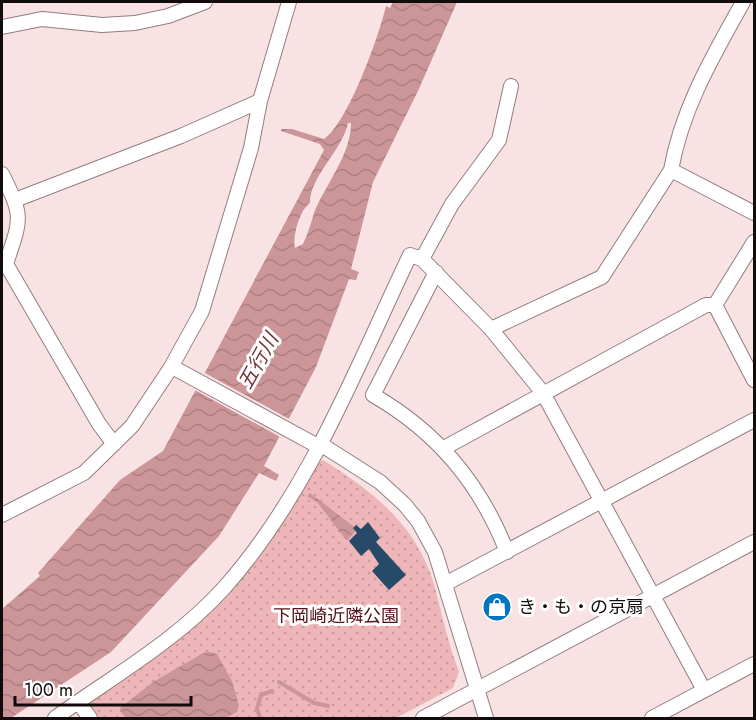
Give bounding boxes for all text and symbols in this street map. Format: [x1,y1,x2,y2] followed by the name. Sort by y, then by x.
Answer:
[231,326,287,395] water label: 五行川
[481,591,513,623] shop icon: き・も・の京扇
[518,594,644,620] place label: き・も・の京扇
[273,603,399,629] park label: 下岡崎近隣公園
[15,669,190,707] scale bar
[24,677,73,703] text: 100 m

